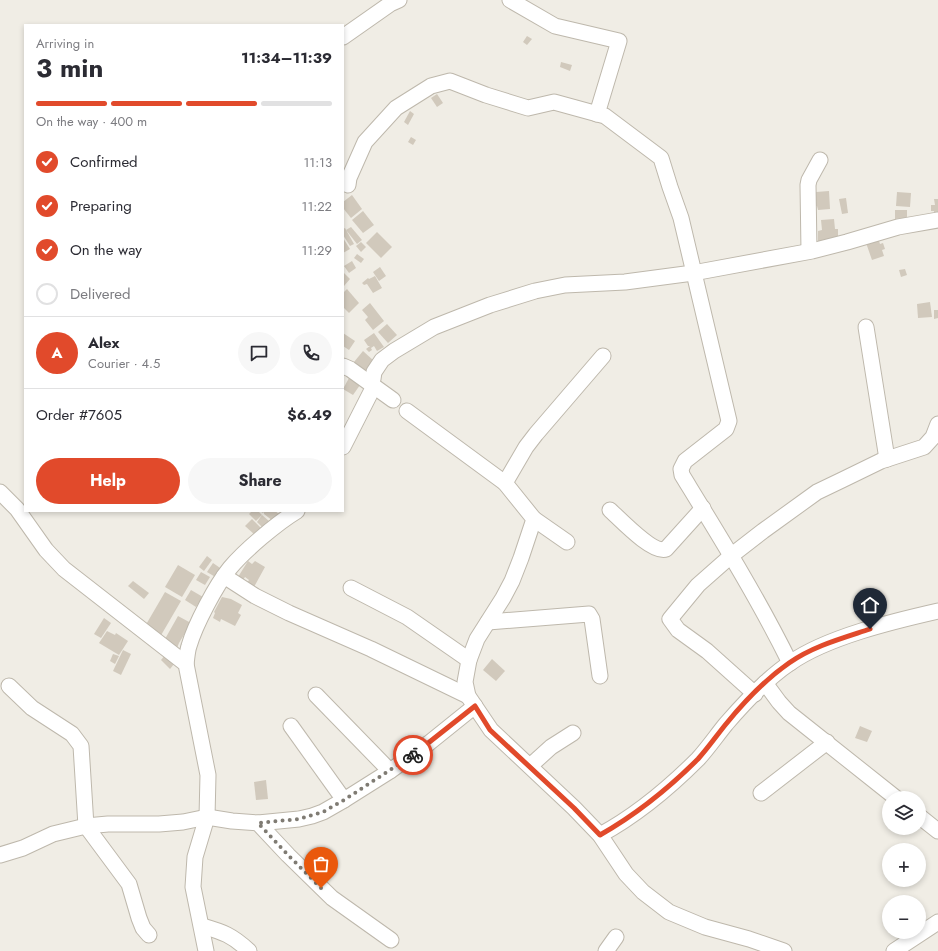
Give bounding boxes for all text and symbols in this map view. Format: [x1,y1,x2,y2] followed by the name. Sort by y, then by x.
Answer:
[36,34,94,53] text: Arriving in
[241,47,332,69] text: 11:34–11:39
[36,49,103,87] text: 3 min
[36,112,147,131] text: On the way · 400 m
[36,151,58,173] icon: check
[70,151,138,173] text: Confirmed
[303,153,332,172] text: 11:13
[36,195,58,217] icon: check
[70,195,132,217] text: Preparing
[302,197,332,216] text: 11:22
[36,239,58,261] icon: check
[70,239,142,261] text: On the way
[302,241,332,260] text: 11:29
[70,283,131,305] text: Delivered
[88,332,119,354] text: Alex
[238,332,280,374] button: chat
[290,332,332,374] button: phone
[51,342,63,364] text: A
[88,354,160,373] text: Courier · 4.5
[36,404,122,426] text: Order #7605
[287,404,332,426] text: $6.49
[36,458,180,504] button: Help
[188,458,332,504] button: Share
[853,588,887,629] pin
[859,594,881,616] icon: home
[393,735,433,775] courier
[402,744,424,766] icon: bike
[882,791,926,939] map controls
[882,791,926,835] button: layers
[882,843,926,887] button: +
[304,847,338,888] pin
[310,853,332,875] icon: bag
[882,895,926,939] button: −

